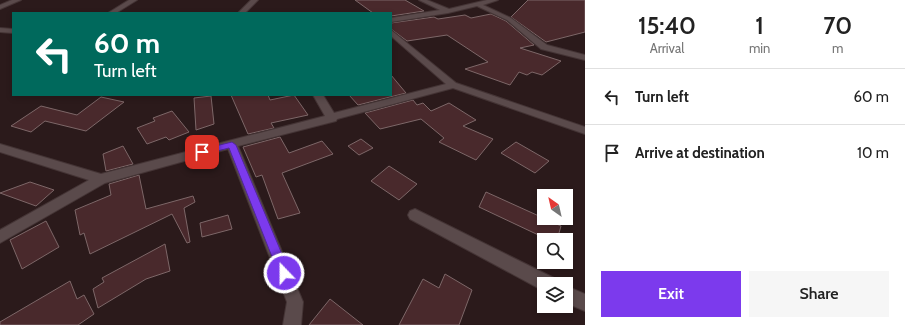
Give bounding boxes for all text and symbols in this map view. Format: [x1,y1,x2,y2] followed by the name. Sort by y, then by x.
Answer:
[638,11,696,40] text: 15:40
[755,11,764,40] text: 1
[823,11,852,40] text: 70
[94,26,160,60] text: 60 m
[28,28,80,80] icon: left
[650,40,684,56] text: Arrival
[749,40,770,56] text: min
[832,40,843,56] text: m
[94,60,157,82] text: Turn left
[601,86,623,108] icon: left
[635,88,689,106] text: Turn left
[853,88,889,106] text: 60 m
[185,135,219,169] pin
[191,141,213,163] icon: arrive
[601,142,623,164] icon: arrive
[635,144,765,162] text: Arrive at destination
[857,144,889,162] text: 10 m
[537,189,573,225] north arrow
[537,189,573,313] map controls
[537,233,573,269] button: search
[263,252,305,294] position arrow
[601,271,741,317] button: Exit
[749,271,889,317] button: Share
[537,277,573,313] button: layers

